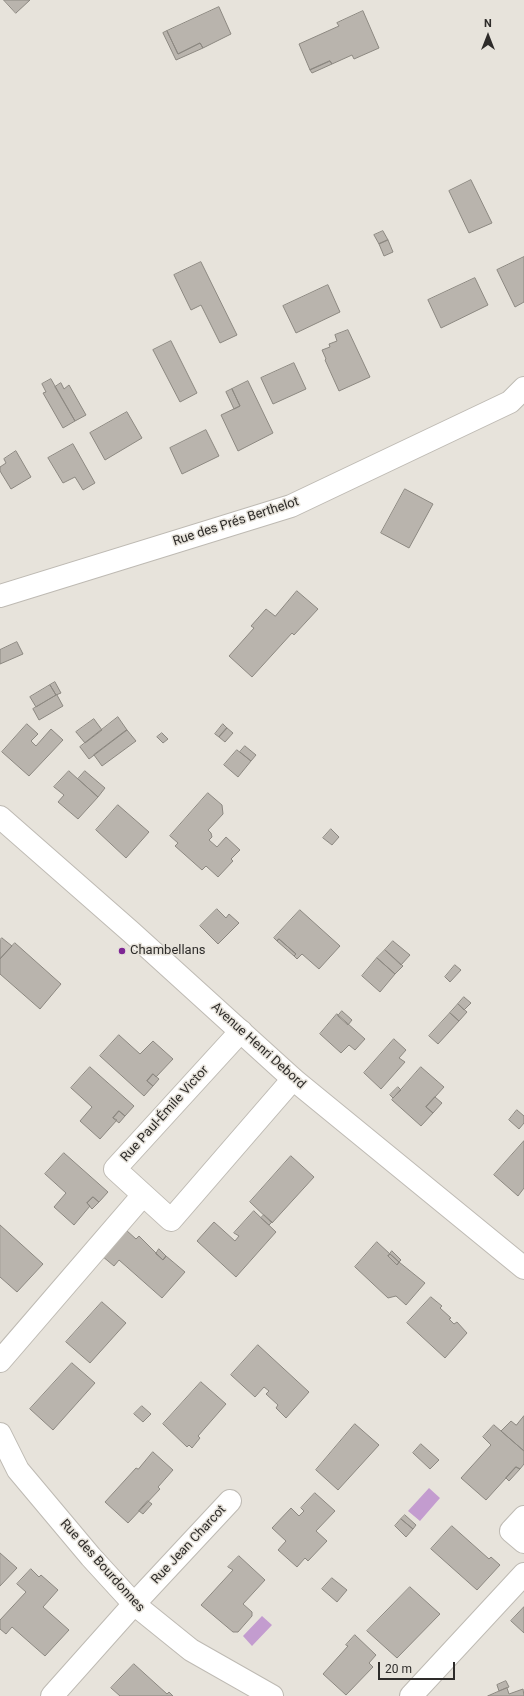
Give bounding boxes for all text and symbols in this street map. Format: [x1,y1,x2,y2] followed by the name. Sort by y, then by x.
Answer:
[468,16,508,56] north arrow
[484,17,492,30] text: N
[171,494,301,550] street label: Rue des Prés Berthelot
[130,943,206,959] place label: Chambellans
[117,946,127,956] marker: Chambellans
[208,1000,308,1092] street label: Avenue Henri Debord
[118,1063,212,1165] street label: Rue Paul-Émile Victor
[148,1502,230,1588] street label: Rue Jean Charcot
[56,1517,148,1615] street label: Rue des Bourdonnes
[380,1654,457,1680] scale bar
[385,1662,412,1676] text: 20 m

